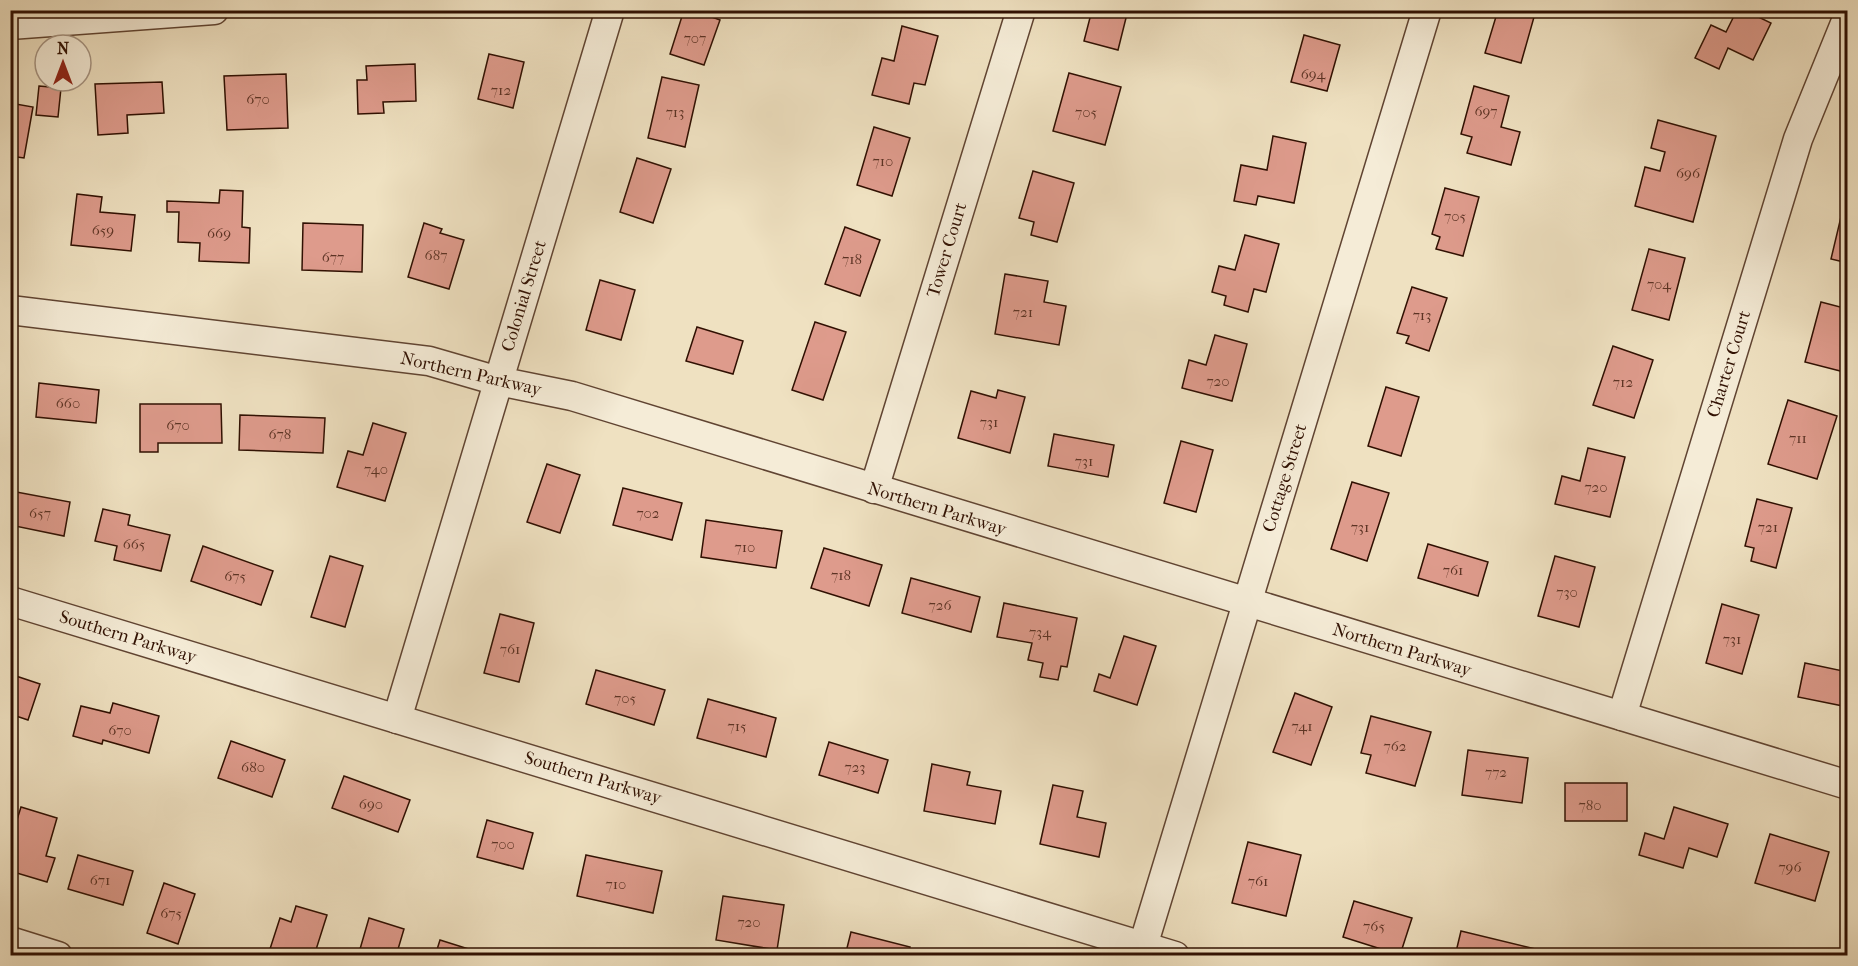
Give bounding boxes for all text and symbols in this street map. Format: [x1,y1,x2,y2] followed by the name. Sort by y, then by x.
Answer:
[684,29,706,47] house number: 707
[33,33,93,93] north arrow
[57,39,70,58] text: N
[1301,65,1326,83] house number: 694
[491,81,511,99] house number: 712
[246,90,270,108] house number: 670
[1474,102,1498,120] house number: 697
[666,103,684,121] house number: 713
[1075,103,1097,121] house number: 705
[873,152,893,170] house number: 710
[1676,164,1701,182] house number: 696
[923,199,972,300] street label: Tower Court
[1444,207,1466,225] house number: 705
[92,221,114,239] house number: 659
[207,224,231,242] house number: 669
[497,237,551,354] street label: Colonial Street
[425,246,447,264] house number: 687
[322,248,344,266] house number: 677
[842,250,862,268] house number: 718
[1647,275,1672,293] house number: 704
[1013,303,1033,321] house number: 721
[1413,306,1431,324] house number: 713
[1703,308,1755,420] street label: Charter Court
[398,348,545,401] street label: Northern Parkway
[1206,372,1230,390] house number: 720
[1613,373,1633,391] house number: 712
[56,394,80,412] house number: 660
[980,413,998,431] house number: 731
[166,416,190,434] house number: 670
[1259,421,1312,535] street label: Cottage Street
[269,425,291,443] house number: 678
[1789,429,1807,447] house number: 711
[1075,452,1093,470] house number: 731
[364,460,388,478] house number: 740
[865,478,1010,541] street label: Northern Parkway
[1584,478,1608,496] house number: 720
[29,504,51,522] house number: 657
[636,504,660,522] house number: 702
[1351,518,1369,536] house number: 731
[1758,518,1778,536] house number: 721
[123,535,145,553] house number: 665
[735,538,755,556] house number: 710
[1443,561,1463,579] house number: 761
[831,566,851,584] house number: 718
[224,567,246,585] house number: 675
[1556,583,1578,601] house number: 730
[928,596,952,614] house number: 726
[57,606,200,668] street label: Southern Parkway
[1330,619,1475,682] street label: Northern Parkway
[1029,623,1052,641] house number: 734
[1723,630,1741,648] house number: 731
[500,640,520,658] house number: 761
[614,689,636,707] house number: 705
[727,717,747,735] house number: 715
[1291,717,1313,735] house number: 741
[108,721,132,739] house number: 670
[1383,737,1407,755] house number: 762
[522,747,665,809] street label: Southern Parkway
[241,758,265,776] house number: 680
[844,758,866,776] house number: 723
[1485,763,1507,781] house number: 772
[359,795,383,813] house number: 690
[1578,796,1602,814] house number: 780
[491,835,515,853] house number: 700
[1778,858,1802,876] house number: 796
[90,871,110,889] house number: 671
[1248,872,1268,890] house number: 761
[606,875,626,893] house number: 710
[160,904,182,922] house number: 675
[737,913,761,931] house number: 720
[1363,917,1385,935] house number: 765

